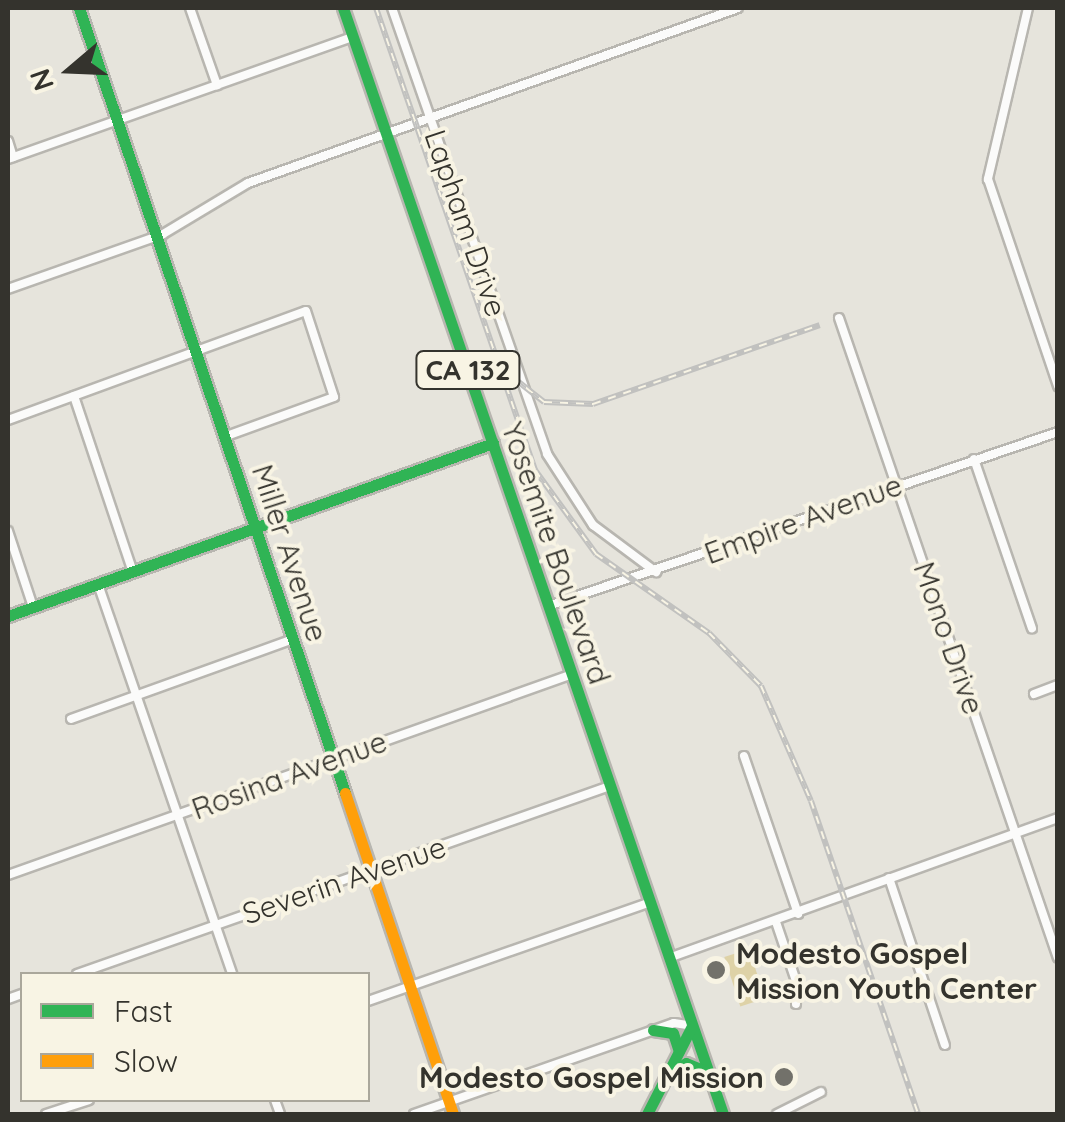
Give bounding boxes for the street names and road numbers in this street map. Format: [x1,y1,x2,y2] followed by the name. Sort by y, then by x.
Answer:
[417,125,515,321] street label: Lapham Drive
[413,347,523,393] road number: CA 132
[494,417,618,689] street label: Yosemite Boulevard
[244,460,336,646] street label: Miller Avenue
[699,467,907,571] street label: Empire Avenue
[906,557,992,719] street label: Mono Drive
[187,723,391,827] street label: Rosina Avenue
[238,828,450,932] street label: Severin Avenue

